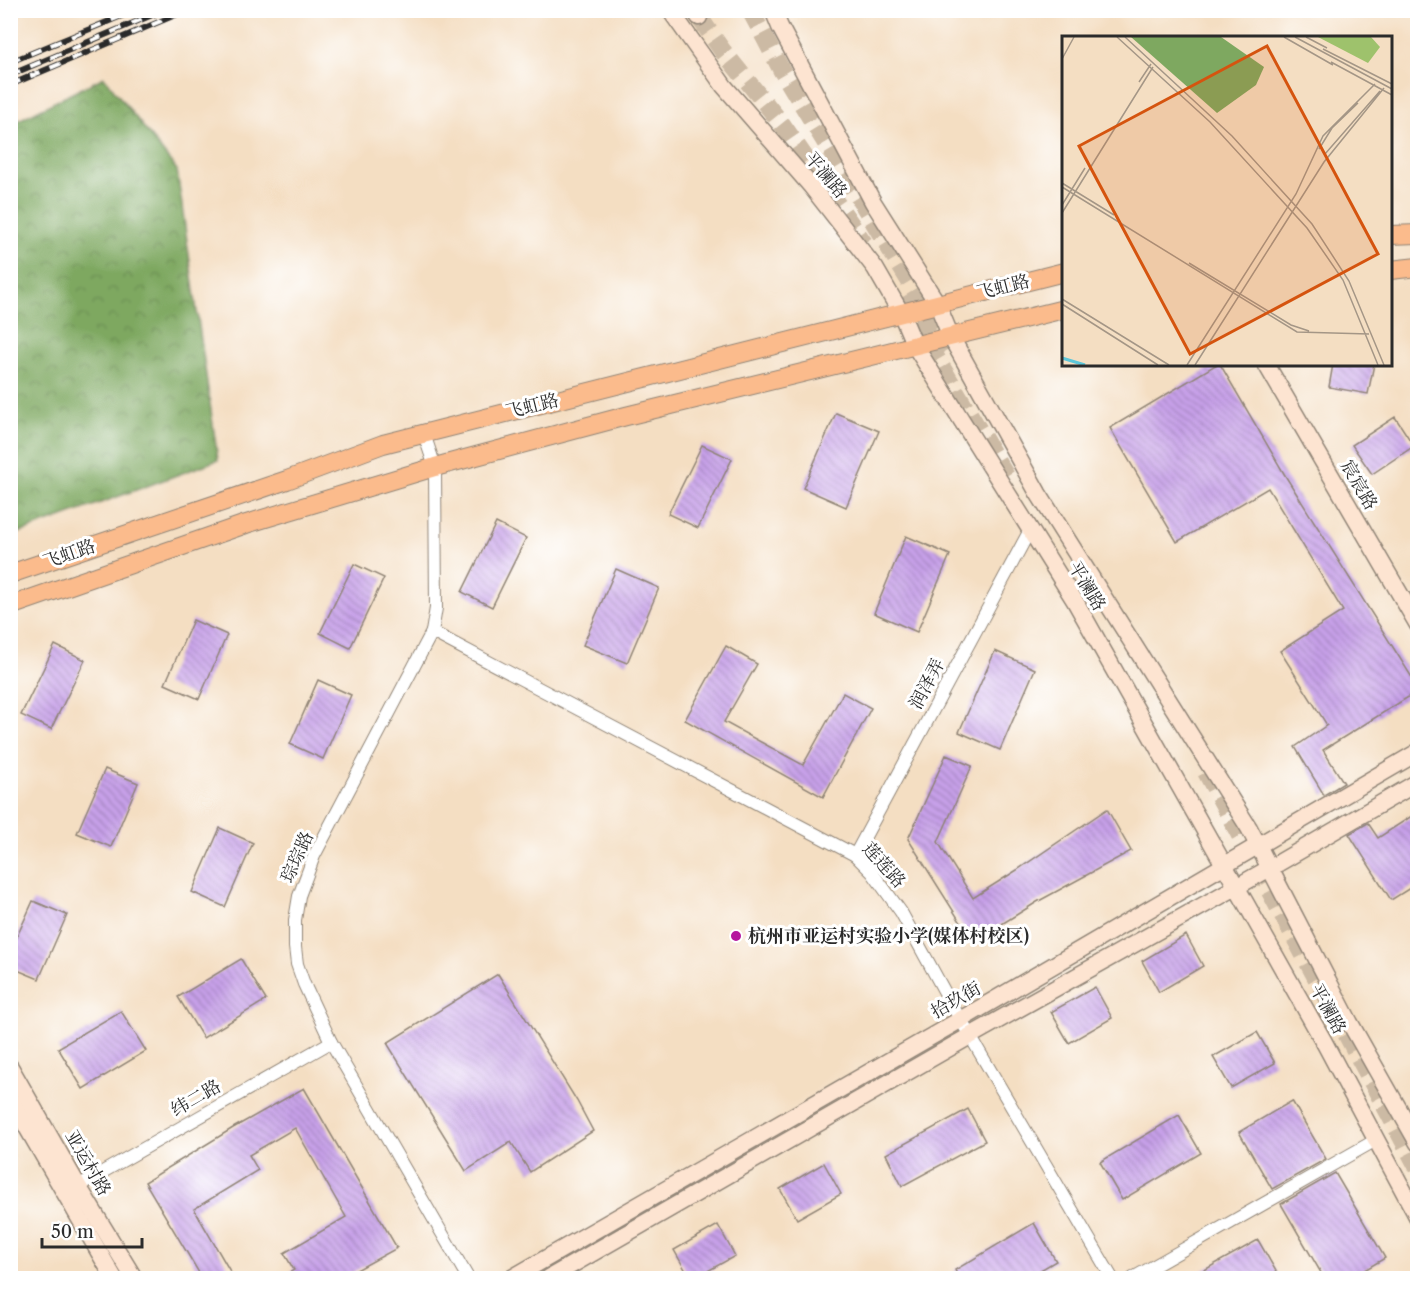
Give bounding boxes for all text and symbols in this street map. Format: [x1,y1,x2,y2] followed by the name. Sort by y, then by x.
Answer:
[1062,36,1392,366] inset map
[800,147,852,203] street label: 平澜路
[974,270,1032,304] street label: 飞虹路
[503,389,561,423] street label: 飞虹路
[1336,456,1382,514] street label: 宸宸路
[40,535,98,573] street label: 飞虹路
[1064,557,1110,615] street label: 平澜路
[905,655,949,713] street label: 润泽弄
[276,828,318,886] street label: 琮琮路
[858,838,910,892] street label: 莲莲路
[748,925,1029,947] place label: 杭州市亚运村实验小学(媒体村校区)
[729,929,743,943] marker: 杭州市亚运村实验小学(媒体村校区)
[927,977,985,1023] street label: 拾玖街
[1305,980,1351,1038] street label: 平澜路
[167,1075,225,1121] street label: 纬二路
[60,1126,116,1200] street label: 亚运村路
[42,1211,142,1249] scale bar
[51,1221,94,1243] text: 50 m

